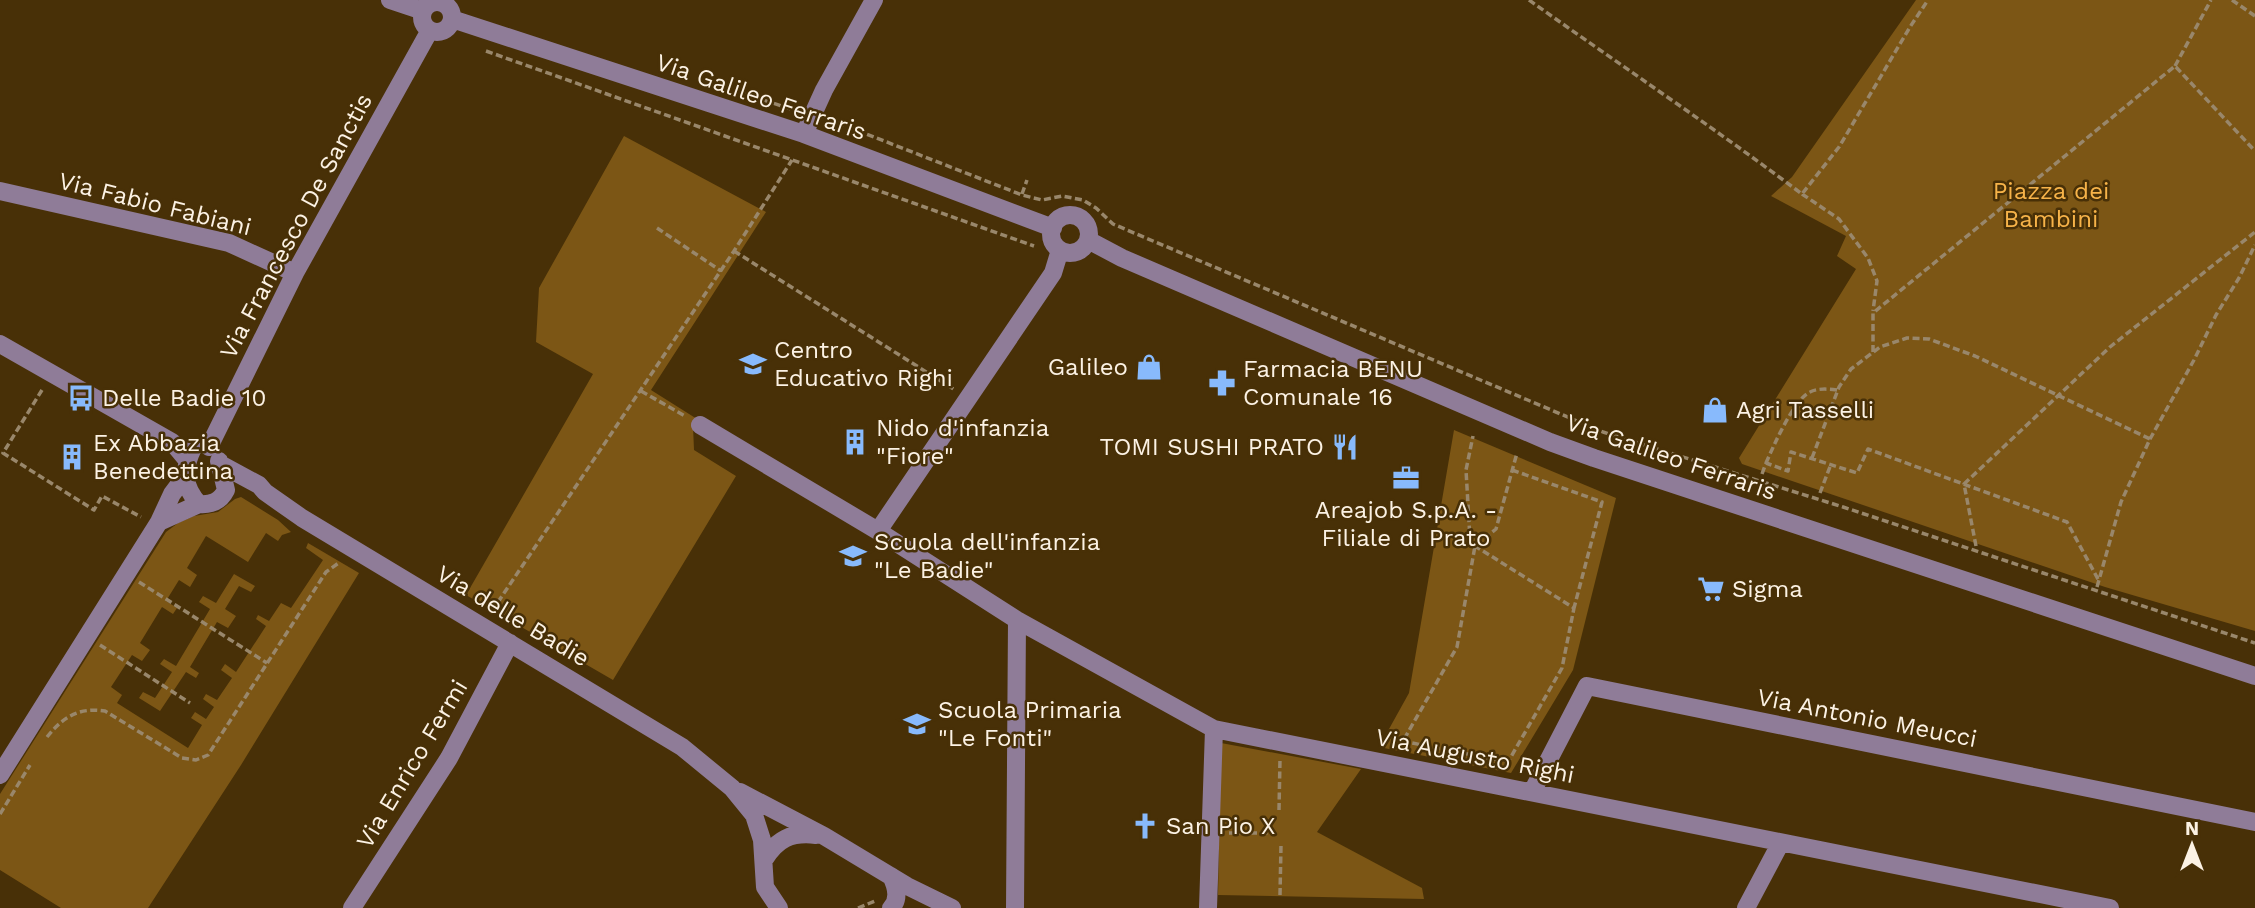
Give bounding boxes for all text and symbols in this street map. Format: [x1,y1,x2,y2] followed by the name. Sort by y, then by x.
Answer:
[652,48,870,146] street label: Via Galileo Ferraris
[214,89,378,363] street label: Via Francesco De Sanctis
[56,167,254,241] street label: Via Fabio Fabiani
[1993,177,2109,233] park label: Piazza dei Bambini
[774,336,953,392] place label: Centro Educativo Righi
[738,349,768,379] school or university icon: Centro Educativo Righi
[1134,352,1164,382] shop icon: Galileo
[1048,353,1128,381] place label: Galileo
[1243,355,1423,411] place label: Farmacia BENU Comunale 16
[1207,368,1237,398] pharmacy icon: Farmacia BENU Comunale 16
[66,383,96,413] bus stop icon: Delle Badie 10
[102,384,266,412] place label: Delle Badie 10
[1700,395,1730,425] shop icon: Agri Tasselli
[1736,396,1874,424] place label: Agri Tasselli
[1562,408,1780,506] street label: Via Galileo Ferraris
[876,414,1049,470] place label: Nido d'infanzia "Fiore"
[840,427,870,457] building icon: Nido d'infanzia "Fiore"
[93,429,233,485] place label: Ex Abbazia Benedettina
[1330,432,1360,462] restaurant icon: TOMI SUSHI PRATO
[1099,433,1324,461] place label: TOMI SUSHI PRATO
[57,442,87,472] building icon: Ex Abbazia Benedettina
[1391,463,1421,493] office icon: Areajob S.p.A. - Filiale di Prato
[1315,496,1497,552] place label: Areajob S.p.A. - Filiale di Prato
[874,528,1100,584] place label: Scuola dell'infanzia "Le Badie"
[838,541,868,571] school or university icon: Scuola dell'infanzia "Le Badie"
[432,559,594,673] street label: Via delle Badie
[1696,574,1726,604] supermarket icon: Sigma
[1732,575,1803,603] place label: Sigma
[351,675,473,853] street label: Via Enrico Fermi
[1755,683,1979,753] street label: Via Antonio Meucci
[938,696,1122,752] place label: Scuola Primaria "Le Fonti"
[902,709,932,739] school or university icon: Scuola Primaria "Le Fonti"
[1373,723,1577,789] street label: Via Augusto Righi
[2157,810,2227,880] north arrow
[1130,811,1160,841] church icon: San Pio X
[1166,812,1276,840] place label: San Pio X
[2185,817,2199,840] text: N

